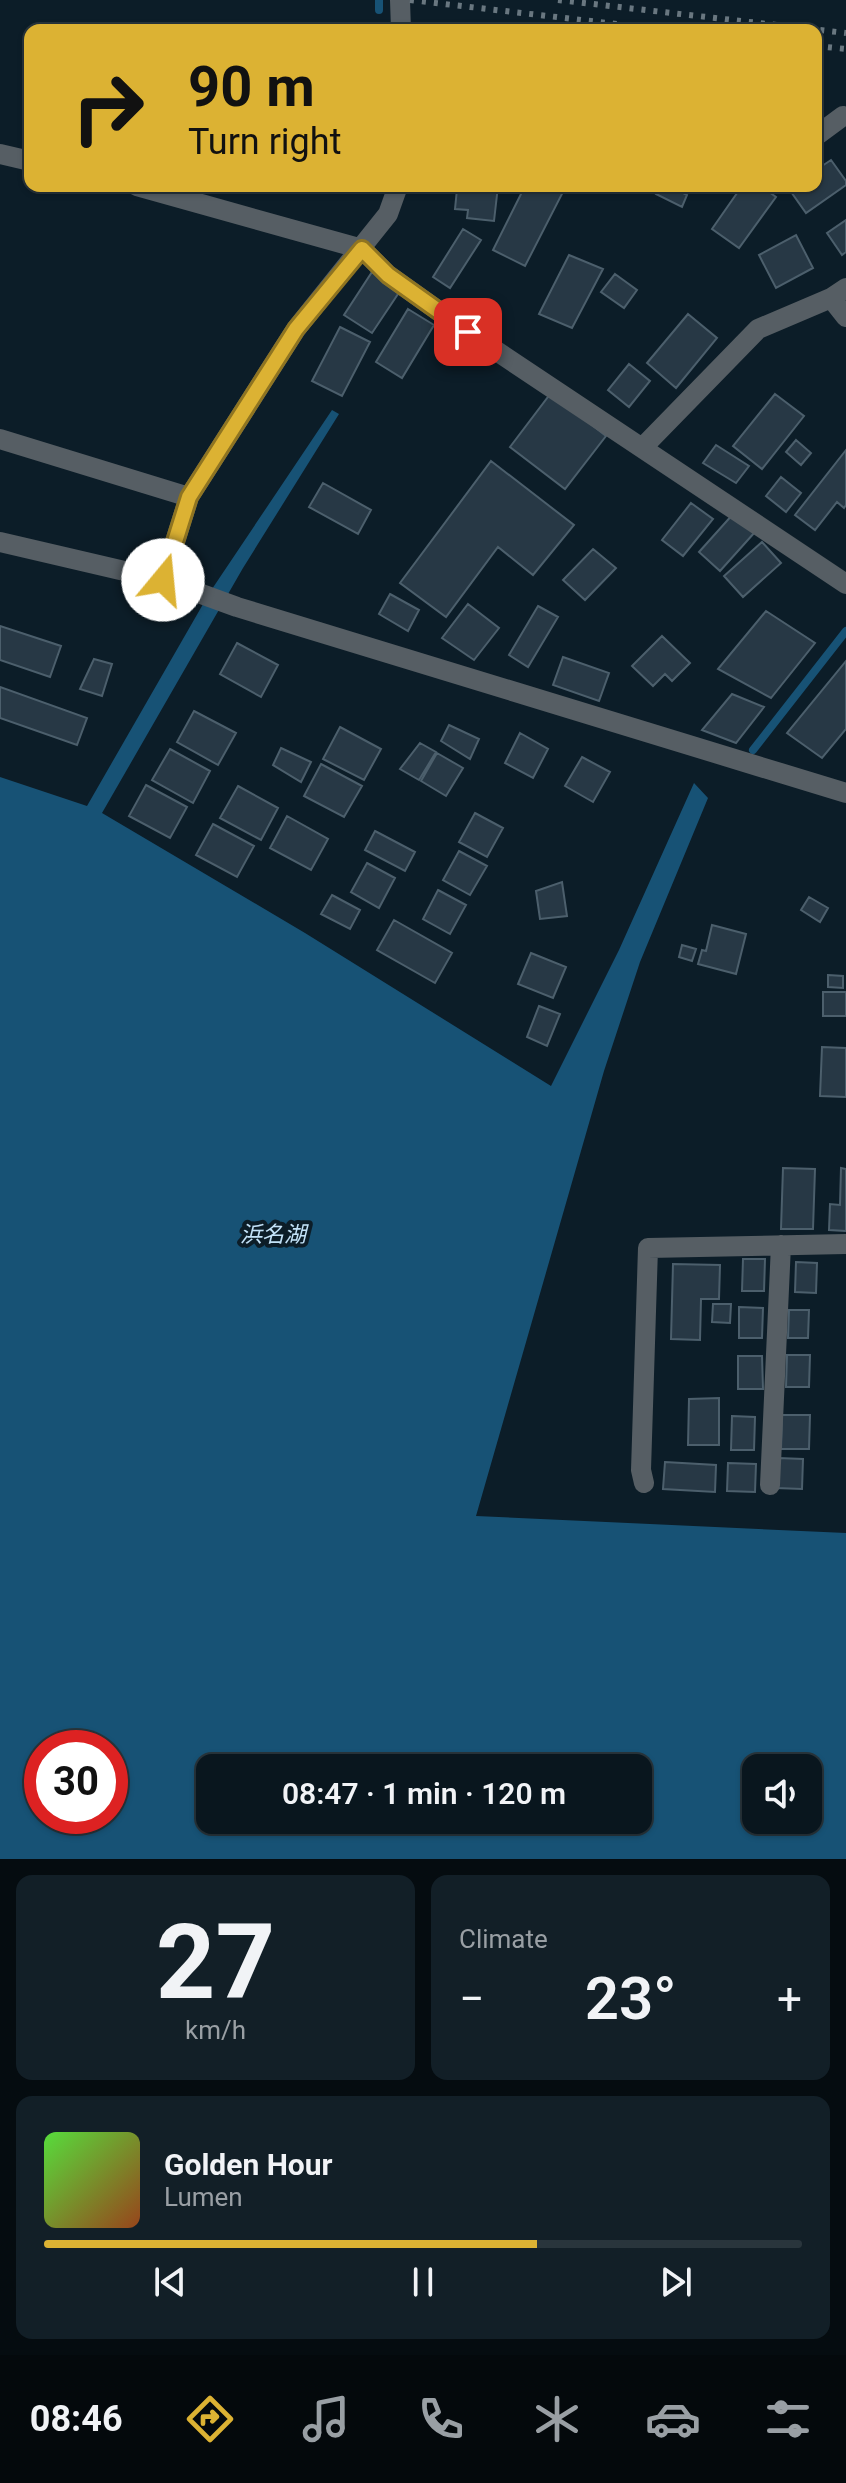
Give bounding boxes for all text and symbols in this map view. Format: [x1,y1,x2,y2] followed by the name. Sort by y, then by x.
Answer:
[188,54,315,120] text: 90 m
[56,56,160,160] icon: right
[188,121,341,163] text: Turn right
[434,298,502,366] pin
[446,310,490,354] icon: arrive
[121,538,205,622] position arrow
[240,1222,309,1247] water label: 浜名湖
[24,1730,128,1834] speed limit sign: 30
[742,1754,822,1834] map controls
[742,1754,822,1834] button: sound
[282,1776,566,1811] text: 08:47 · 1 min · 120 m
[156,1902,275,2023] text: 27
[459,1924,548,1954] text: Climate
[585,1963,676,2034] text: 23°
[459,1973,484,2025] text: −
[777,1973,802,2025] text: +
[185,2015,246,2045] text: km/h
[164,2147,333,2182] text: Golden Hour
[164,2182,243,2212] text: Lumen
[148,2260,192,2304] icon: previous
[401,2260,445,2304] icon: pause
[654,2260,698,2304] icon: next
[182,2391,238,2447] icon: directions
[298,2391,354,2447] icon: music
[413,2391,469,2447] icon: phone
[529,2391,585,2447] icon: climate
[645,2391,701,2447] icon: car
[760,2391,816,2447] icon: filters
[30,2398,123,2440] text: 08:46

